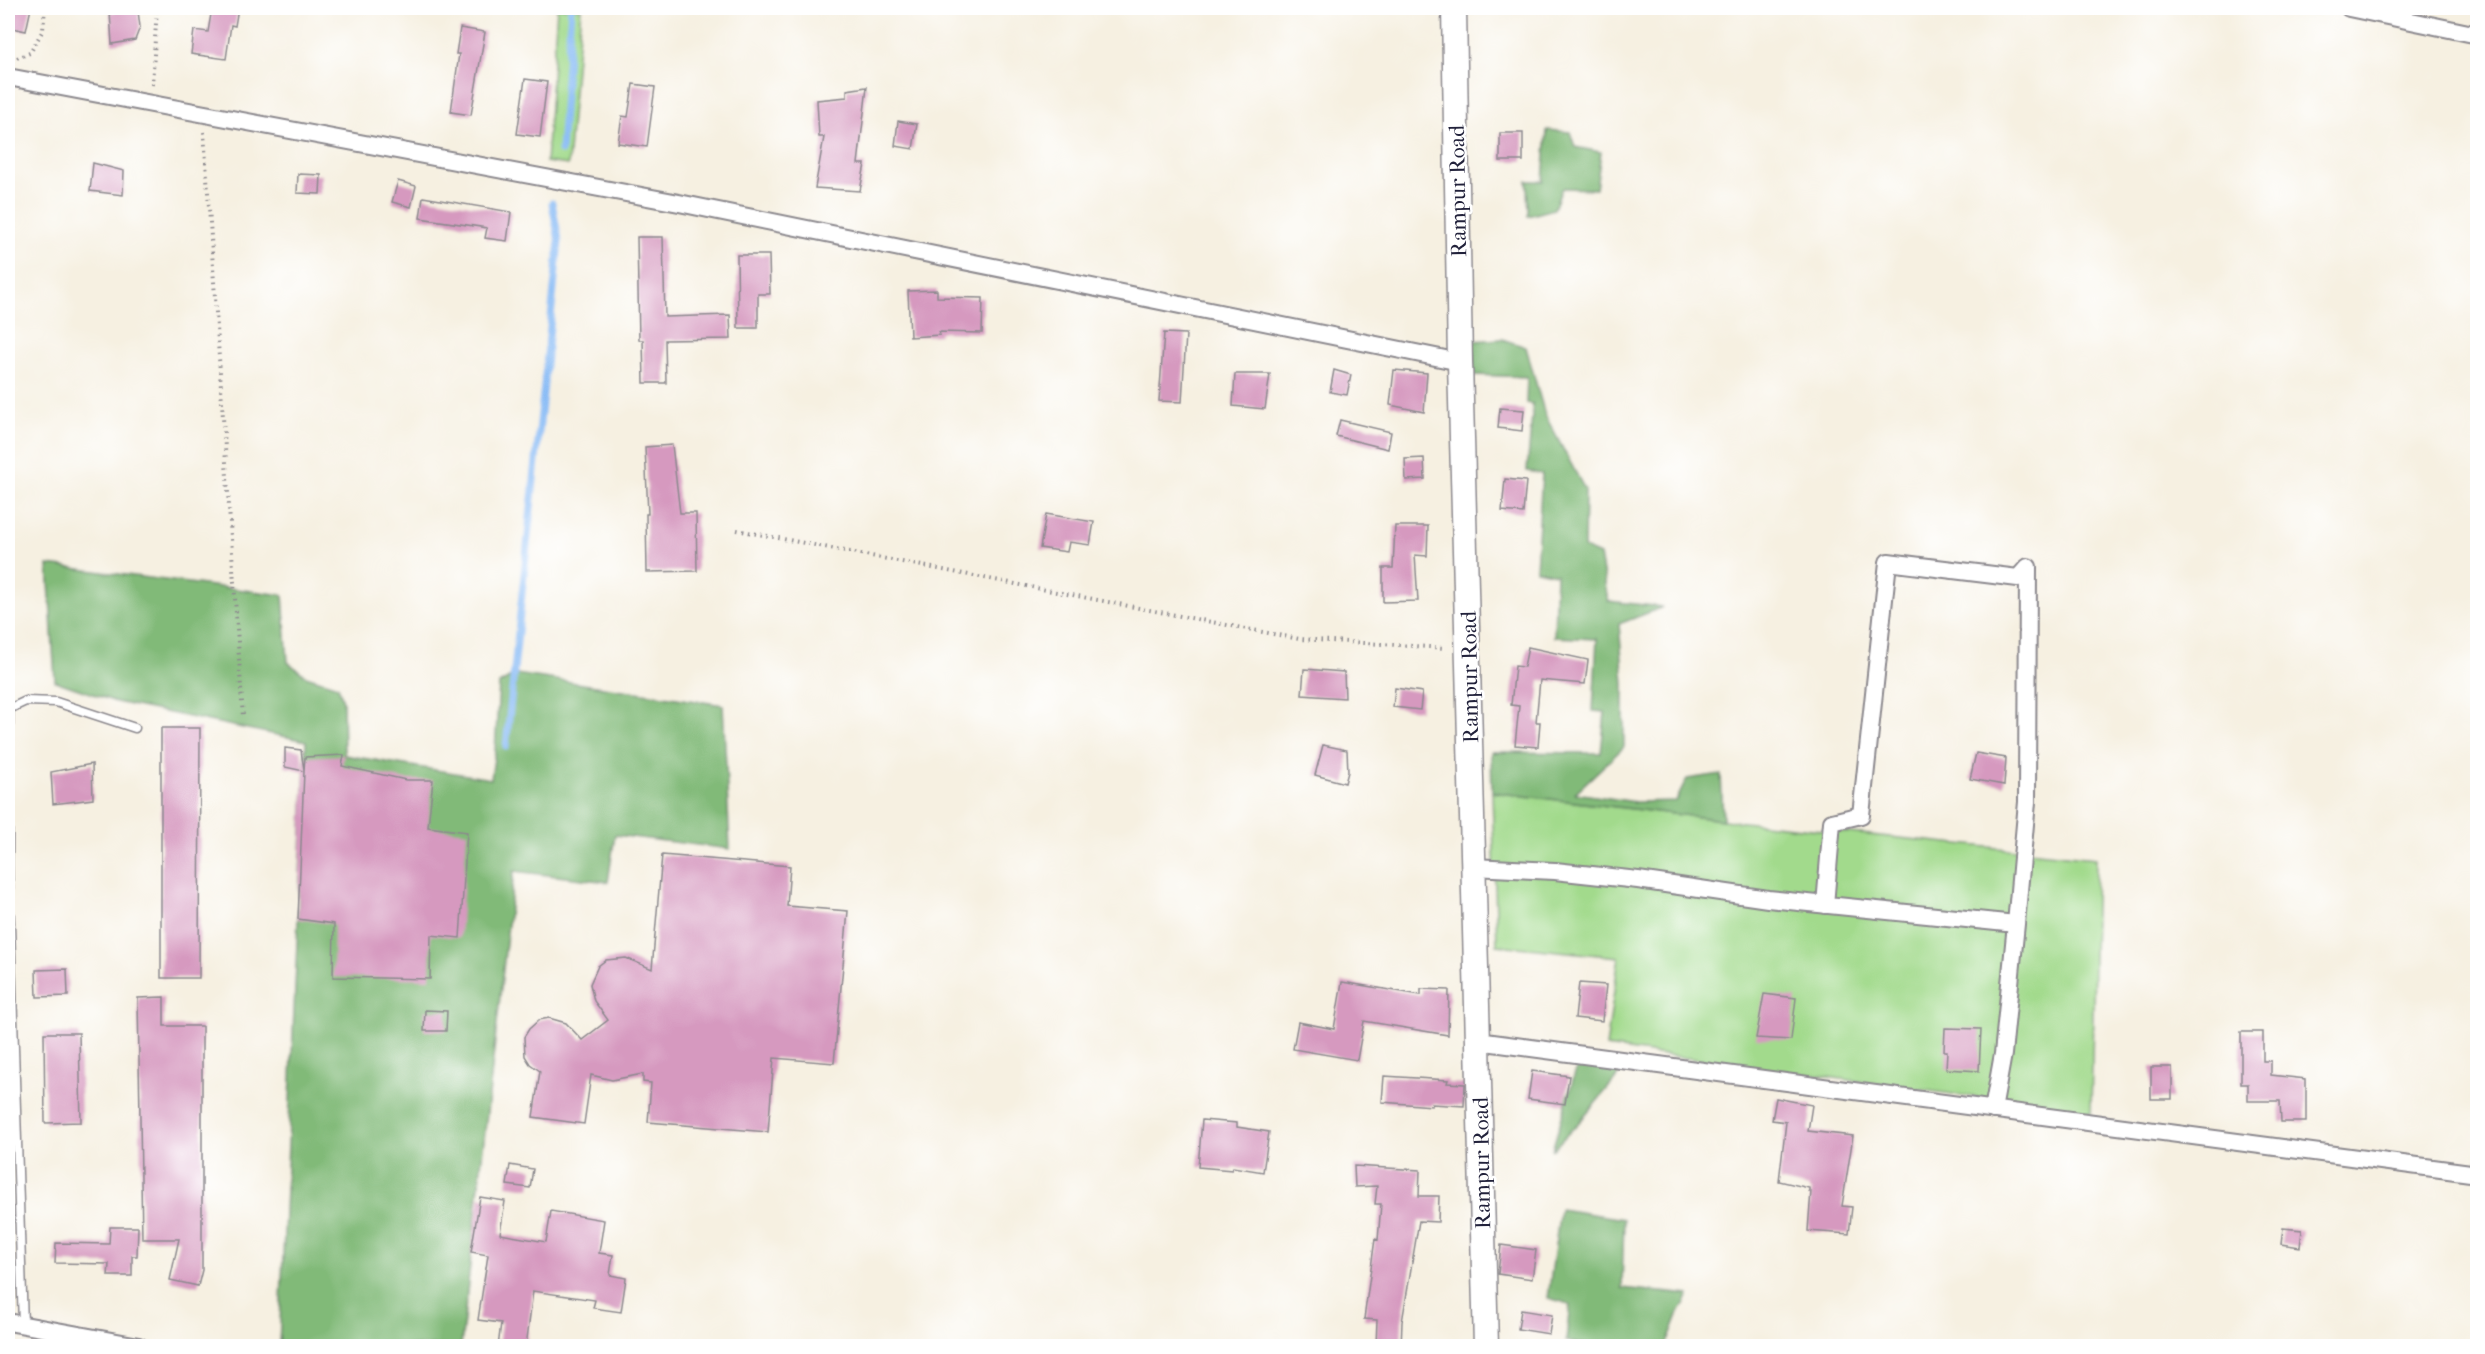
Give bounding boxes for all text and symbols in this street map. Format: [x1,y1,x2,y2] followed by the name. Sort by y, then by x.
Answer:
[1444,124,1472,257] street label: Rampur Road
[1456,610,1484,743] street label: Rampur Road
[1468,1096,1496,1229] street label: Rampur Road

